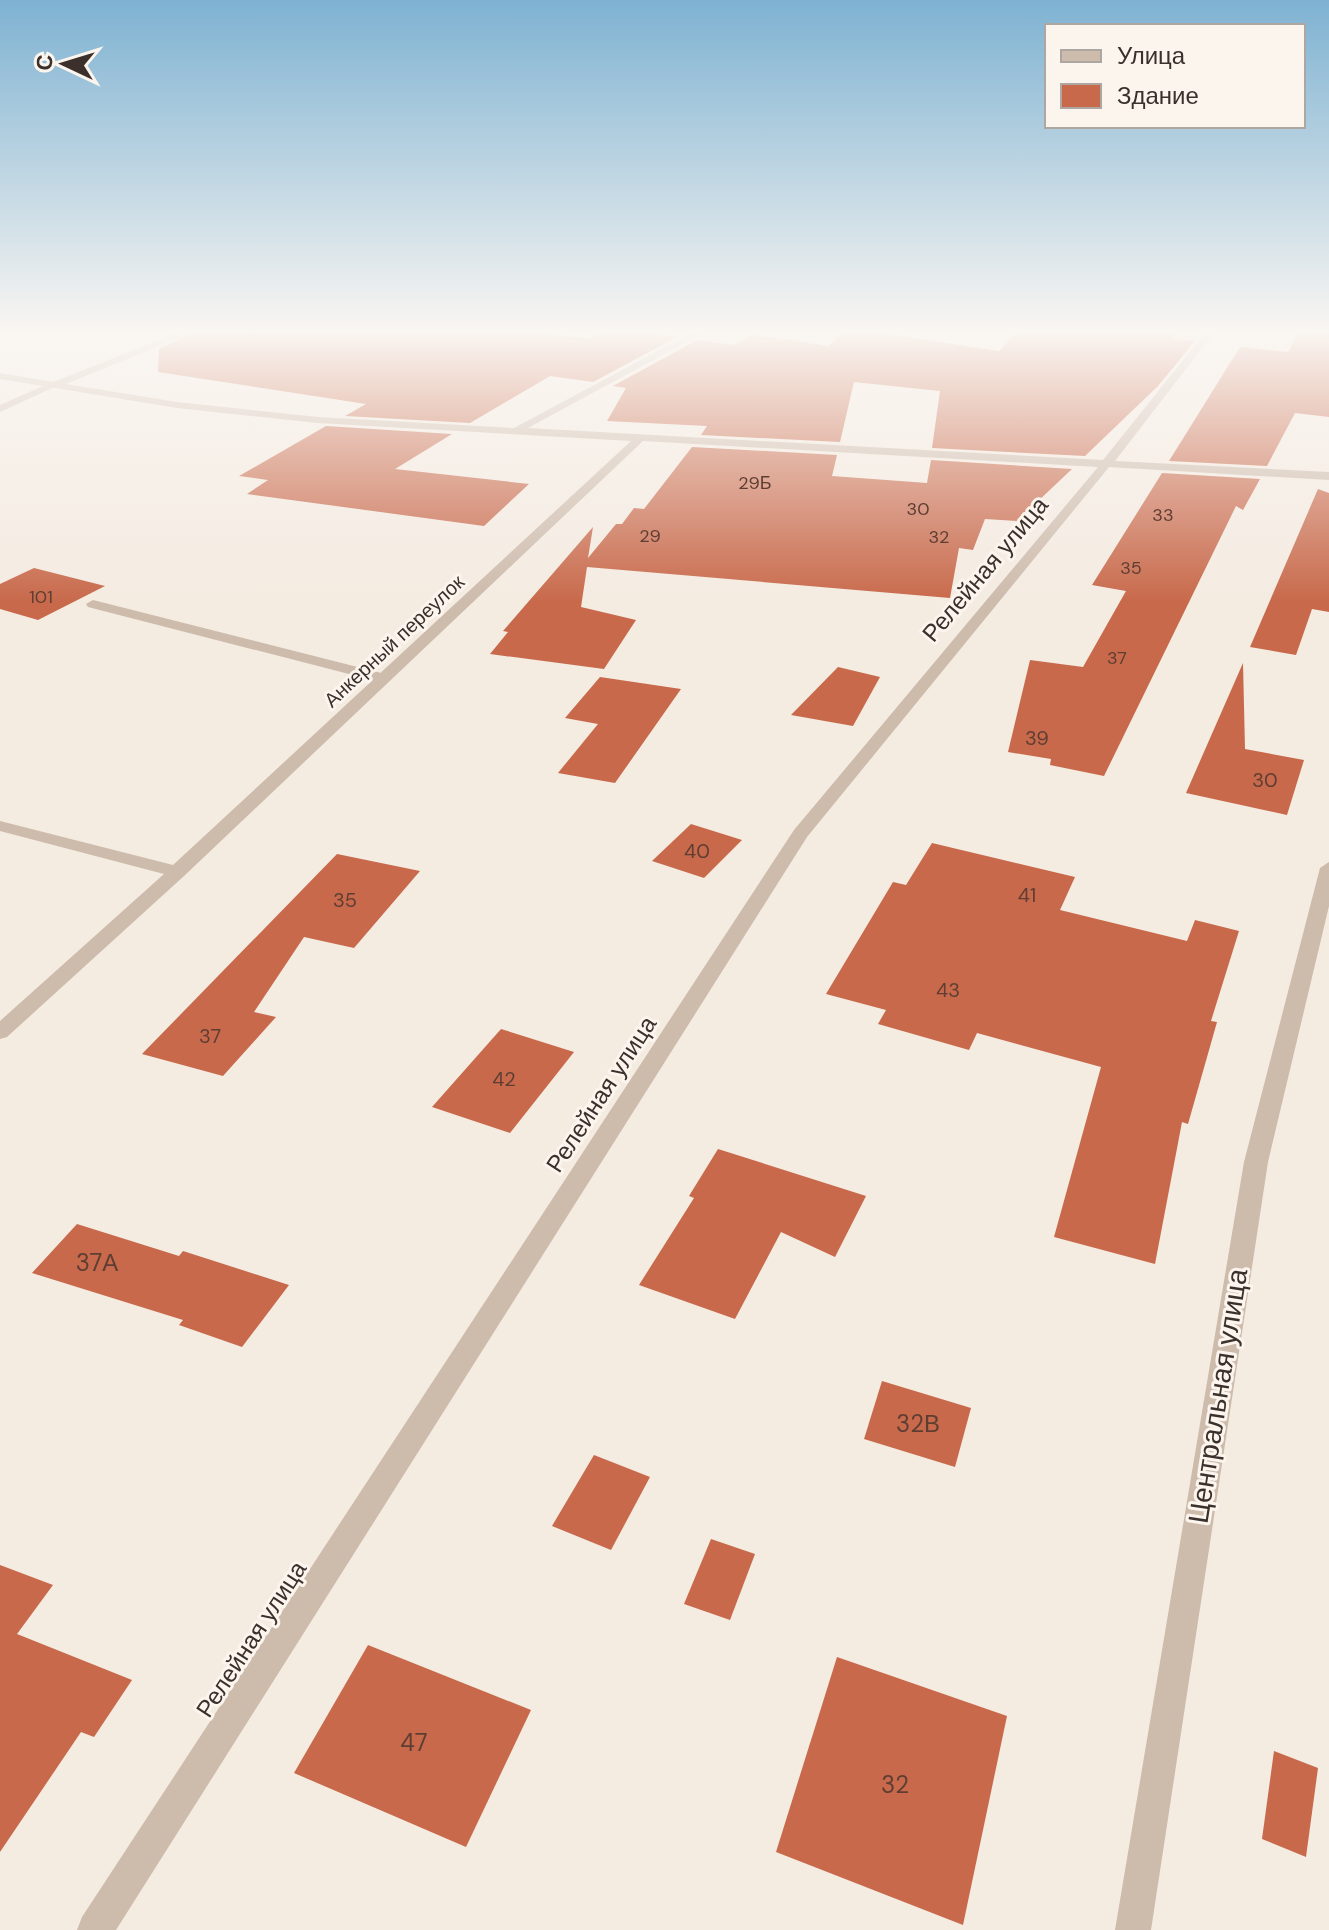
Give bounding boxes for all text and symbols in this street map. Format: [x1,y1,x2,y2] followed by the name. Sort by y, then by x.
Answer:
[24,24,104,104] north arrow
[1045,24,1305,128] legend
[1117,40,1186,71] text: Улица
[30,54,60,72] text: С
[1117,80,1199,111] text: Здание
[738,471,772,495] house number: 29Б
[915,490,1055,648] street label: Релейная улица
[907,497,929,521] house number: 30
[1152,503,1174,527] house number: 33
[639,524,661,548] house number: 29
[928,525,950,549] house number: 32
[1120,556,1142,580] house number: 35
[318,569,470,713] street label: Анкерный переулок
[29,585,53,609] house number: 101
[1107,646,1127,670] house number: 37
[1025,725,1049,751] house number: 39
[1252,767,1278,793] house number: 30
[684,838,710,864] house number: 40
[1018,882,1036,908] house number: 41
[333,887,357,913] house number: 35
[936,977,960,1003] house number: 43
[539,1009,663,1178] street label: Релейная улица
[199,1023,221,1049] house number: 37
[492,1066,516,1092] house number: 42
[76,1247,118,1278] house number: 37А
[1180,1266,1256,1526] street label: Центральная улица
[896,1408,940,1439] house number: 32В
[189,1554,313,1723] street label: Релейная улица
[400,1727,428,1758] house number: 47
[881,1769,909,1800] house number: 32

